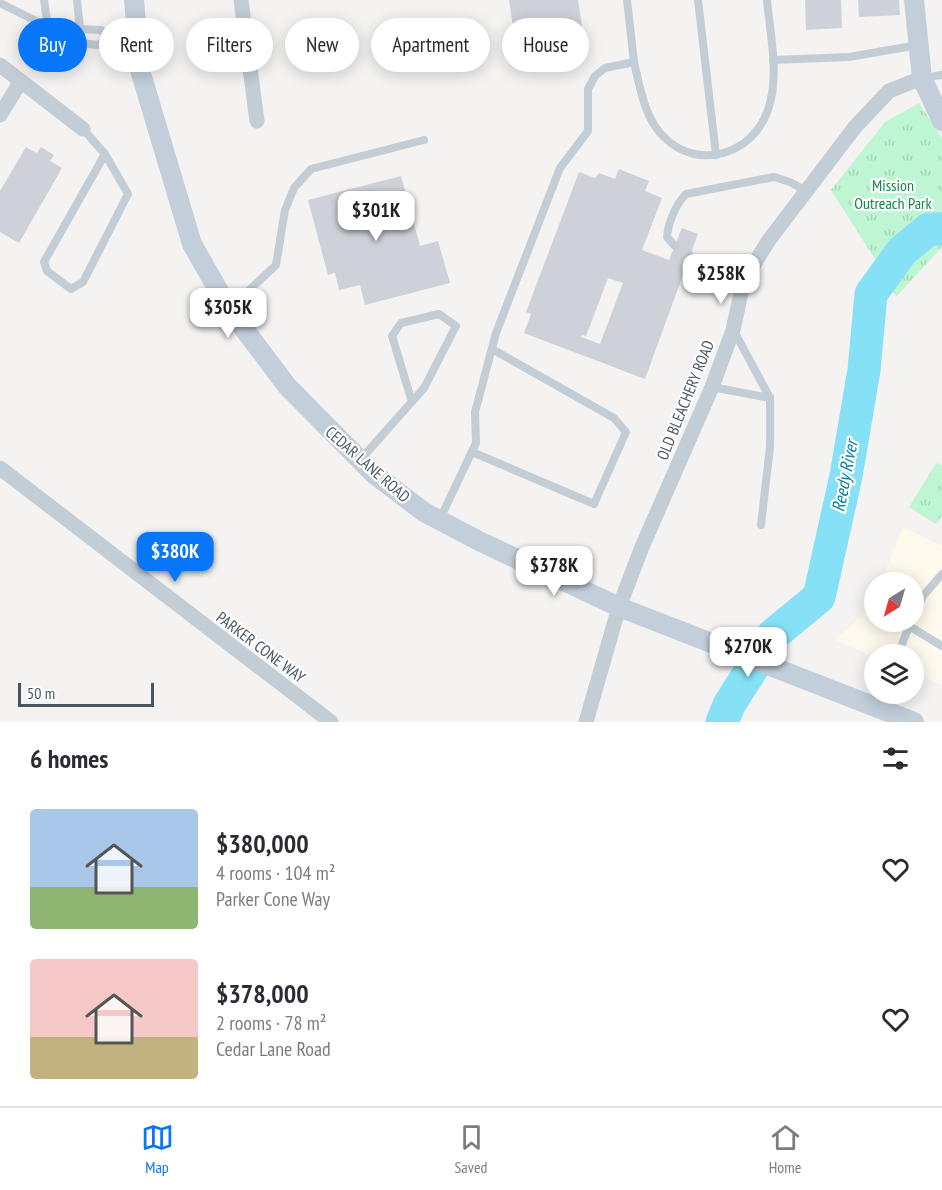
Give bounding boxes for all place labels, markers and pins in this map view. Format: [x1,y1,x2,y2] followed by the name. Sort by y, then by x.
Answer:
[334,191,418,242] pin: $301K
[679,254,763,305] pin: $258K
[186,288,270,339] pin: $305K
[133,532,217,583] pin: $380K
[512,546,596,597] pin: $378K
[706,627,790,678] pin: $270K

